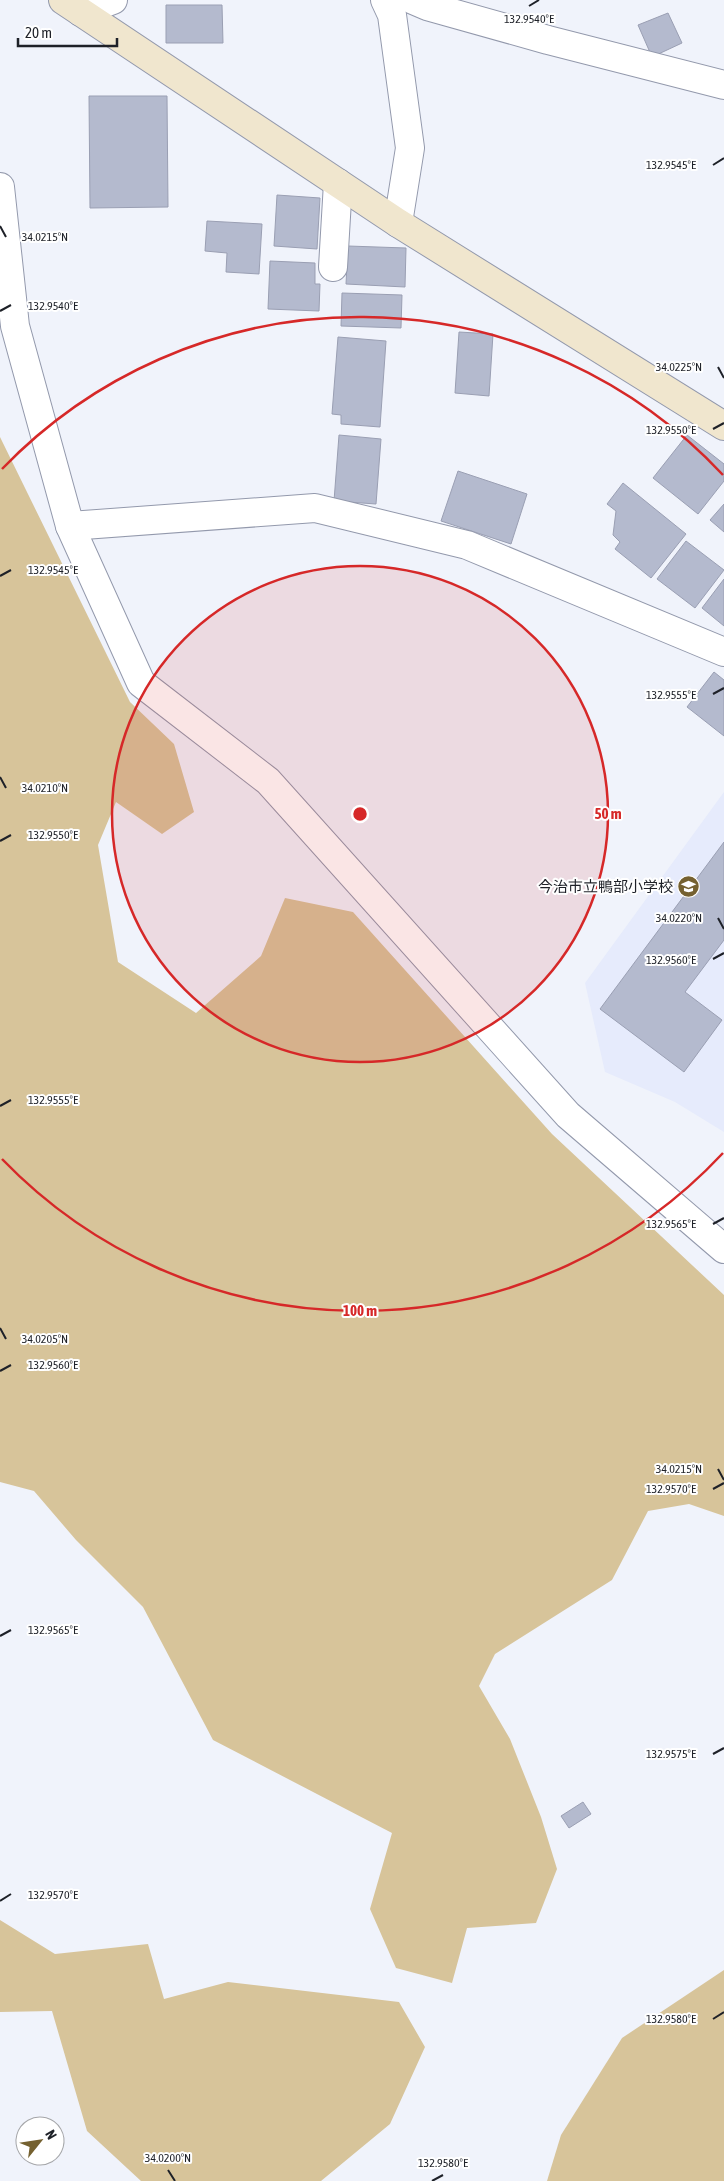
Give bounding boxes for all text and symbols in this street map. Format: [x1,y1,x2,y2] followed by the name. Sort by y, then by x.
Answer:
[504,12,554,26] text: 132.9540°E
[18,15,116,47] scale bar
[25,24,52,41] text: 20 m
[646,158,696,172] text: 132.9545°E
[22,230,68,244] text: 34.0215°N
[28,299,78,313] text: 132.9540°E
[656,360,702,374] text: 34.0225°N
[646,423,696,437] text: 132.9550°E
[28,563,78,577] text: 132.9545°E
[646,688,696,702] text: 132.9555°E
[22,781,68,795] text: 34.0210°N
[351,805,369,823] centre of rings
[595,805,622,822] text: 50 m
[28,828,78,842] text: 132.9550°E
[677,875,701,899] school or university icon: 今治市立鴨部小学校
[538,878,673,895] place label: 今治市立鴨部小学校
[656,911,702,925] text: 34.0220°N
[646,953,696,967] text: 132.9560°E
[28,1093,78,1107] text: 132.9555°E
[646,1217,696,1231] text: 132.9565°E
[343,1302,377,1319] text: 100 m
[22,1332,68,1346] text: 34.0205°N
[28,1358,78,1372] text: 132.9560°E
[656,1462,702,1476] text: 34.0215°N
[646,1482,696,1496] text: 132.9570°E
[28,1623,78,1637] text: 132.9565°E
[646,1747,696,1761] text: 132.9575°E
[28,1888,78,1902] text: 132.9570°E
[646,2012,696,2026] text: 132.9580°E
[15,2116,65,2166] north arrow
[42,2127,60,2142] text: N
[145,2151,191,2165] text: 34.0200°N
[418,2156,468,2170] text: 132.9580°E

